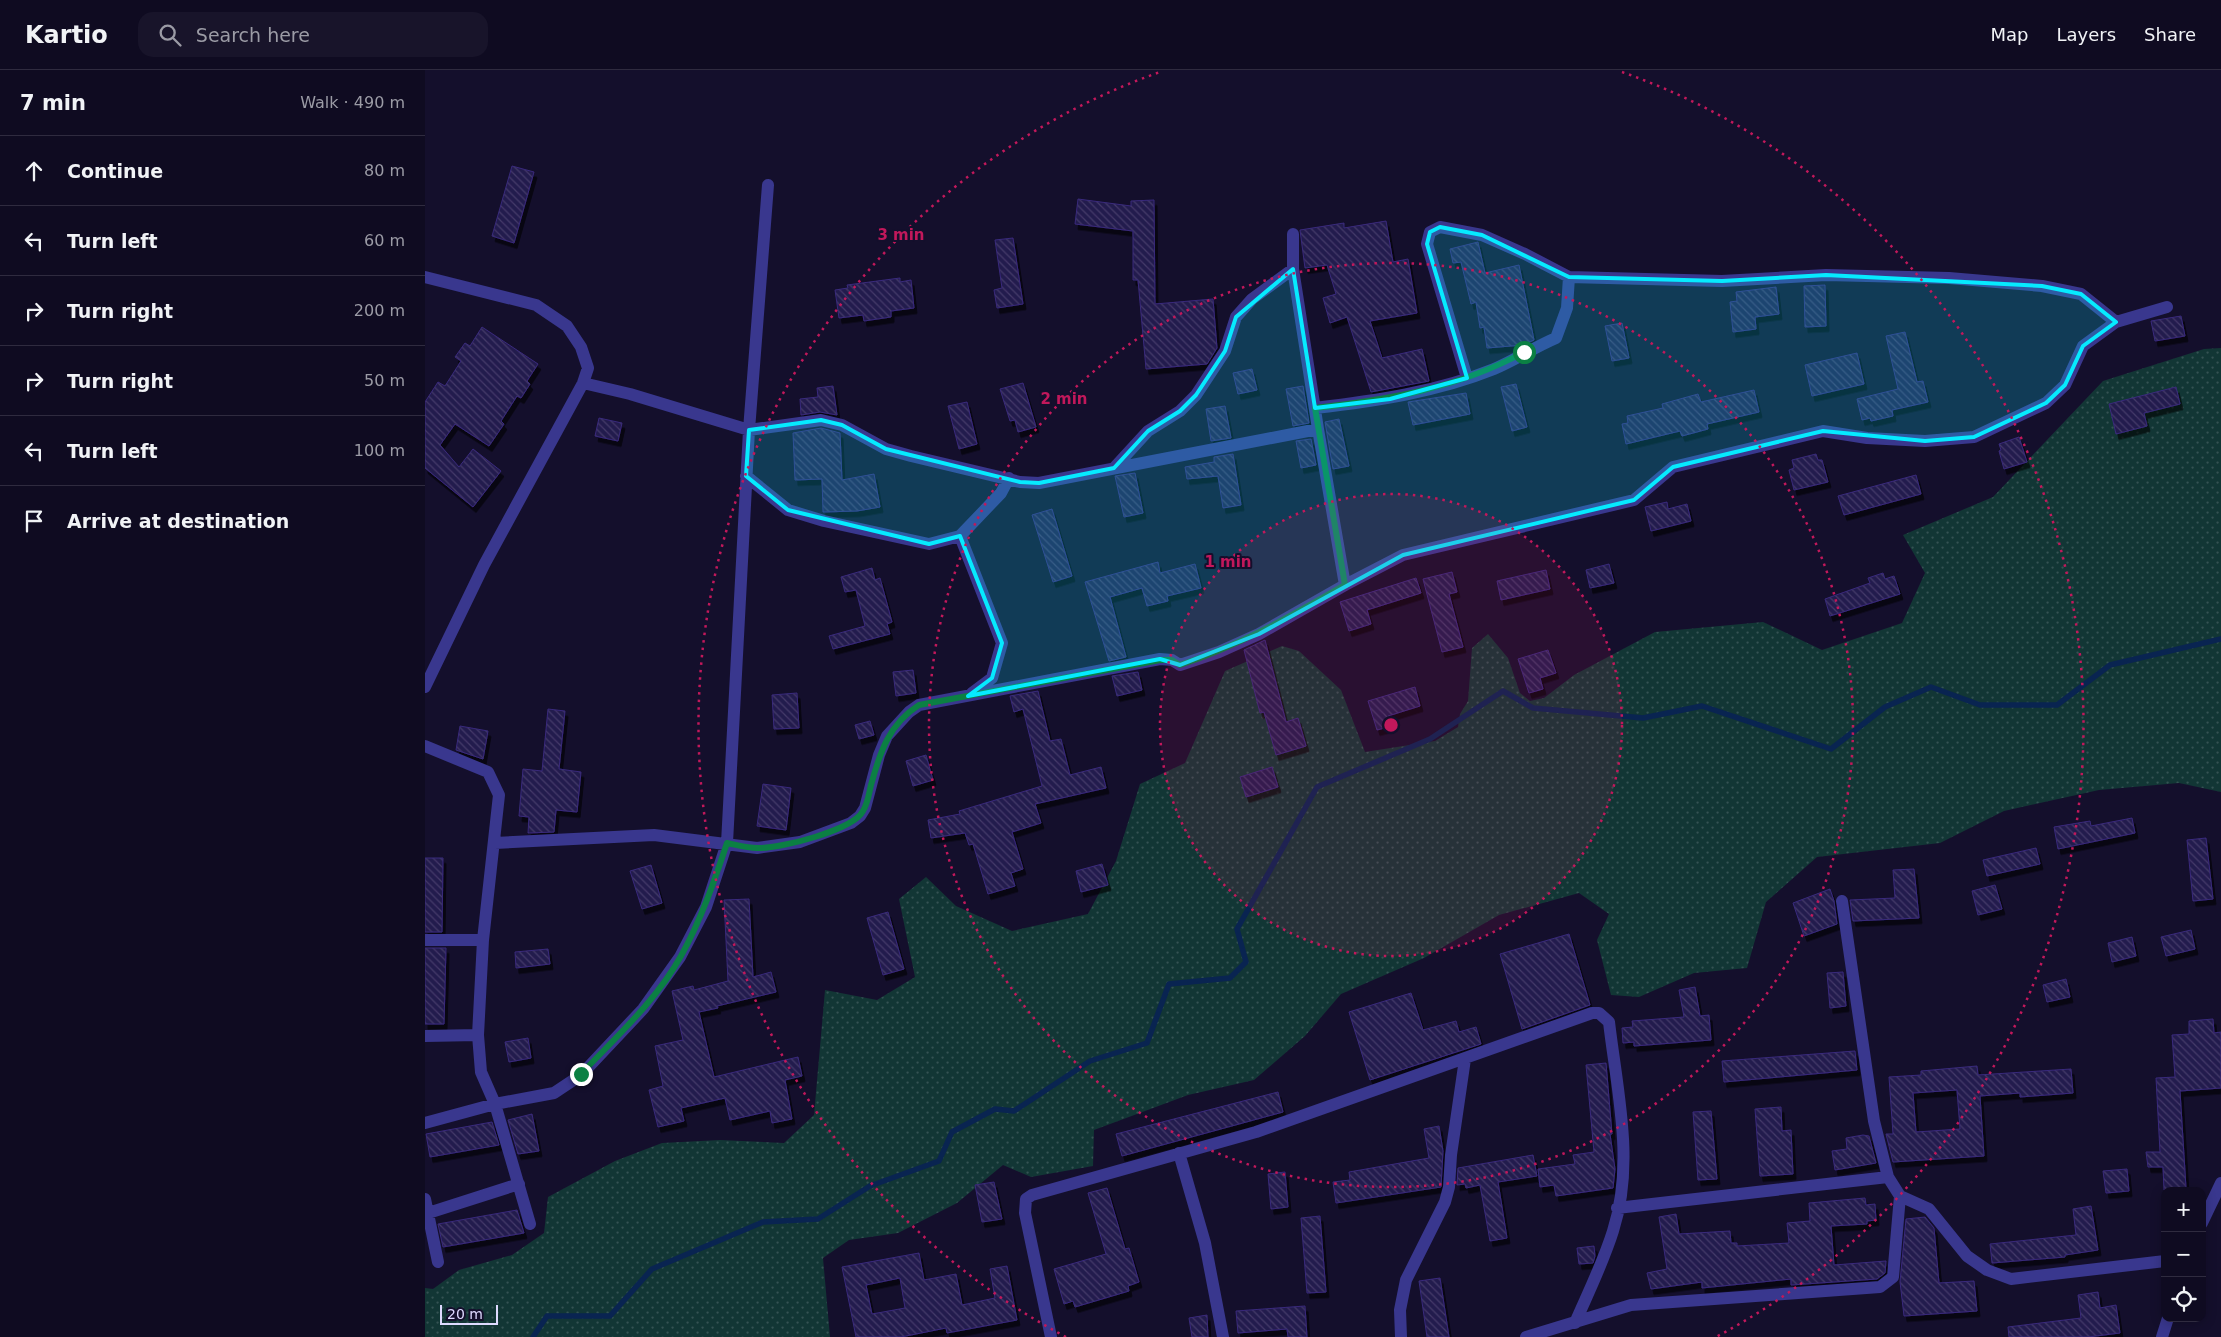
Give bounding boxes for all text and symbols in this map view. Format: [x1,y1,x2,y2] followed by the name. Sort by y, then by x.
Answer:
[138,12,488,57] search box
[25,21,108,49] text: Kartio
[156,21,184,49] icon: search
[196,24,310,46] text: Search here
[1990,24,2028,45] text: Map
[2056,24,2116,45] text: Layers
[2144,24,2196,45] text: Share
[20,91,86,115] text: 7 min
[300,93,405,112] text: Walk · 490 m
[20,157,48,185] icon: ahead
[67,160,163,182] text: Continue
[364,161,405,180] text: 80 m
[877,226,925,244] text: 3 min
[20,227,48,255] icon: left
[67,230,158,252] text: Turn left
[364,231,405,250] text: 60 m
[20,297,48,325] icon: right
[67,300,173,322] text: Turn right
[354,301,405,320] text: 200 m
[1513,341,1536,364] route start
[20,367,48,395] icon: right
[67,370,173,392] text: Turn right
[364,371,405,390] text: 50 m
[1040,390,1088,408] text: 2 min
[20,437,48,465] icon: left
[67,440,158,462] text: Turn left
[354,441,405,460] text: 100 m
[20,507,48,535] icon: arrive
[67,510,289,532] text: Arrive at destination
[1204,553,1252,571] text: 1 min
[1382,716,1400,734] centre of rings
[570,1063,593,1086] route end
[2161,1187,2206,1322] map controls
[2161,1187,2206,1232] button: +
[2161,1232,2206,1277] button: −
[2161,1277,2206,1322] button: locate
[440,1302,497,1325] scale bar
[447,1306,483,1322] text: 20 m

